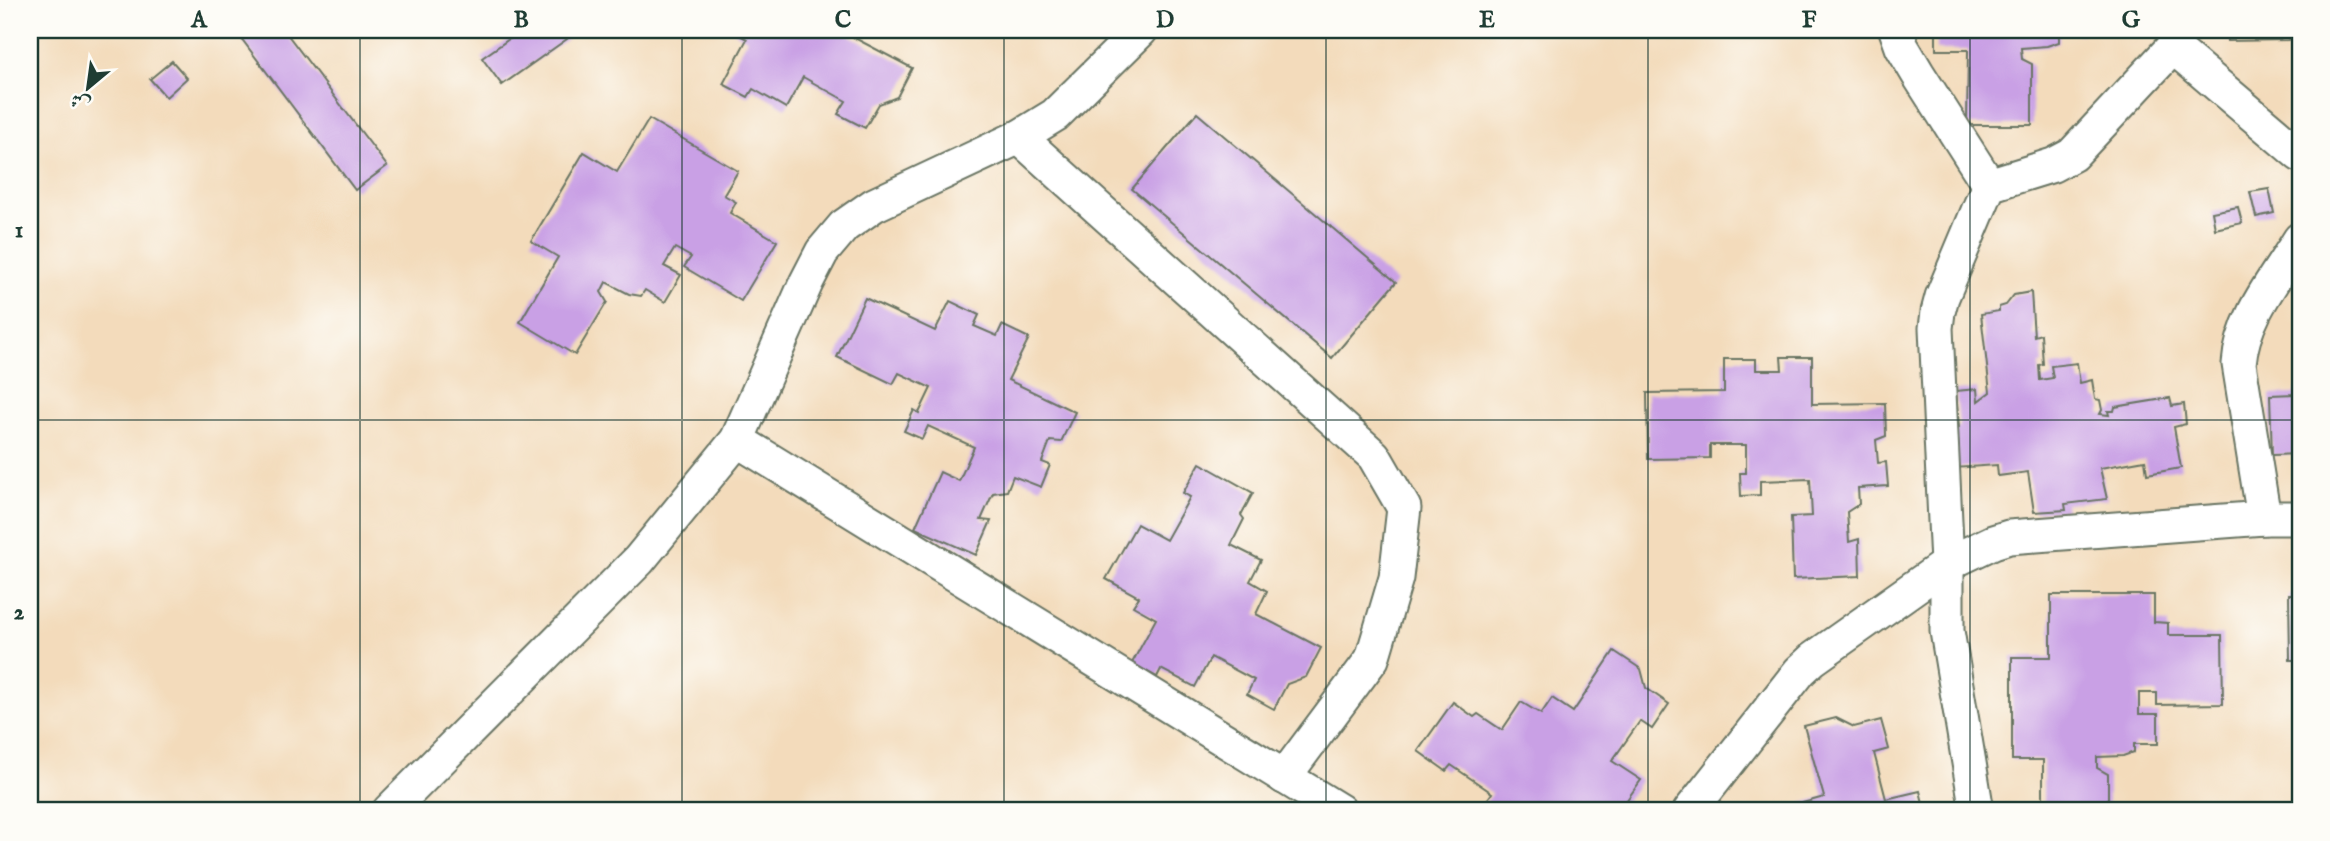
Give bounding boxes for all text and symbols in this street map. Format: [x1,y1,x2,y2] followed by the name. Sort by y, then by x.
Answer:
[190,6,208,35] text: A
[513,6,529,35] text: B
[835,6,852,35] text: C
[1156,6,1174,35] text: D
[1479,6,1495,35] text: E
[1802,6,1817,35] text: F
[2122,6,2141,35] text: G
[52,52,122,122] north arrow
[67,86,95,116] text: ش
[15,216,23,245] text: 1
[14,598,25,627] text: 2

